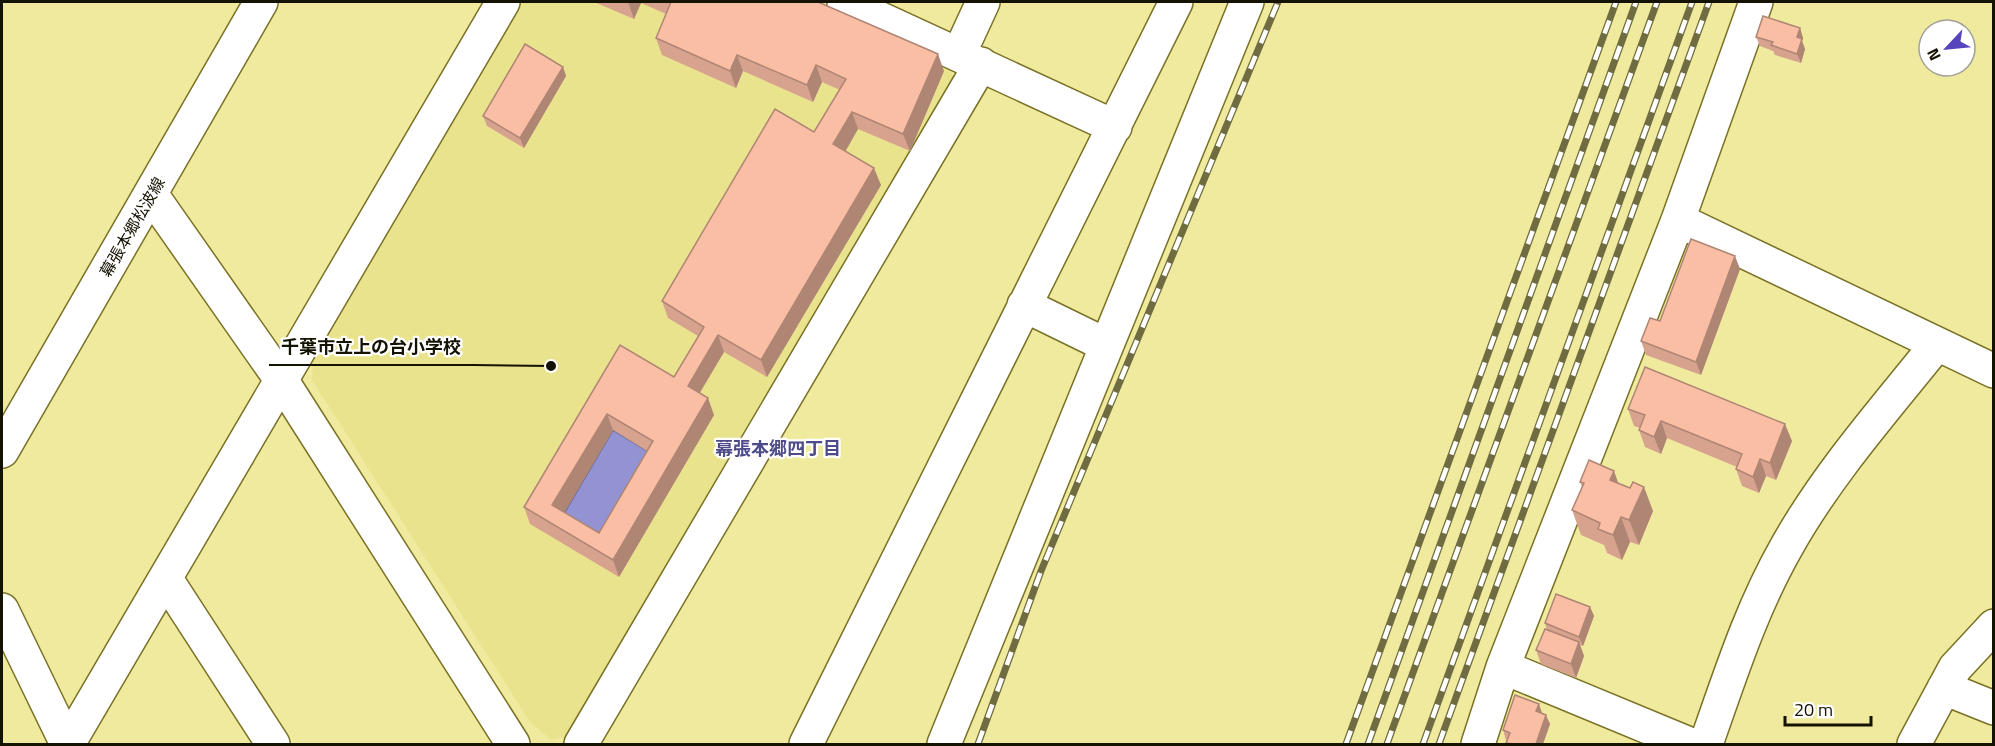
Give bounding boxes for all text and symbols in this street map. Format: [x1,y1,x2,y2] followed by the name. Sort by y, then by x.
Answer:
[1917,18,1977,78] north arrow
[1920,44,1947,65] text: N
[94,172,170,282] street label: 幕張本郷松波線
[269,329,473,365] callout: 千葉市立上の台小学校
[281,333,461,360] text: 千葉市立上の台小学校
[715,435,841,462] district label: 幕張本郷四丁目
[1785,689,1870,727] scale bar
[1794,696,1833,723] text: 20 m

